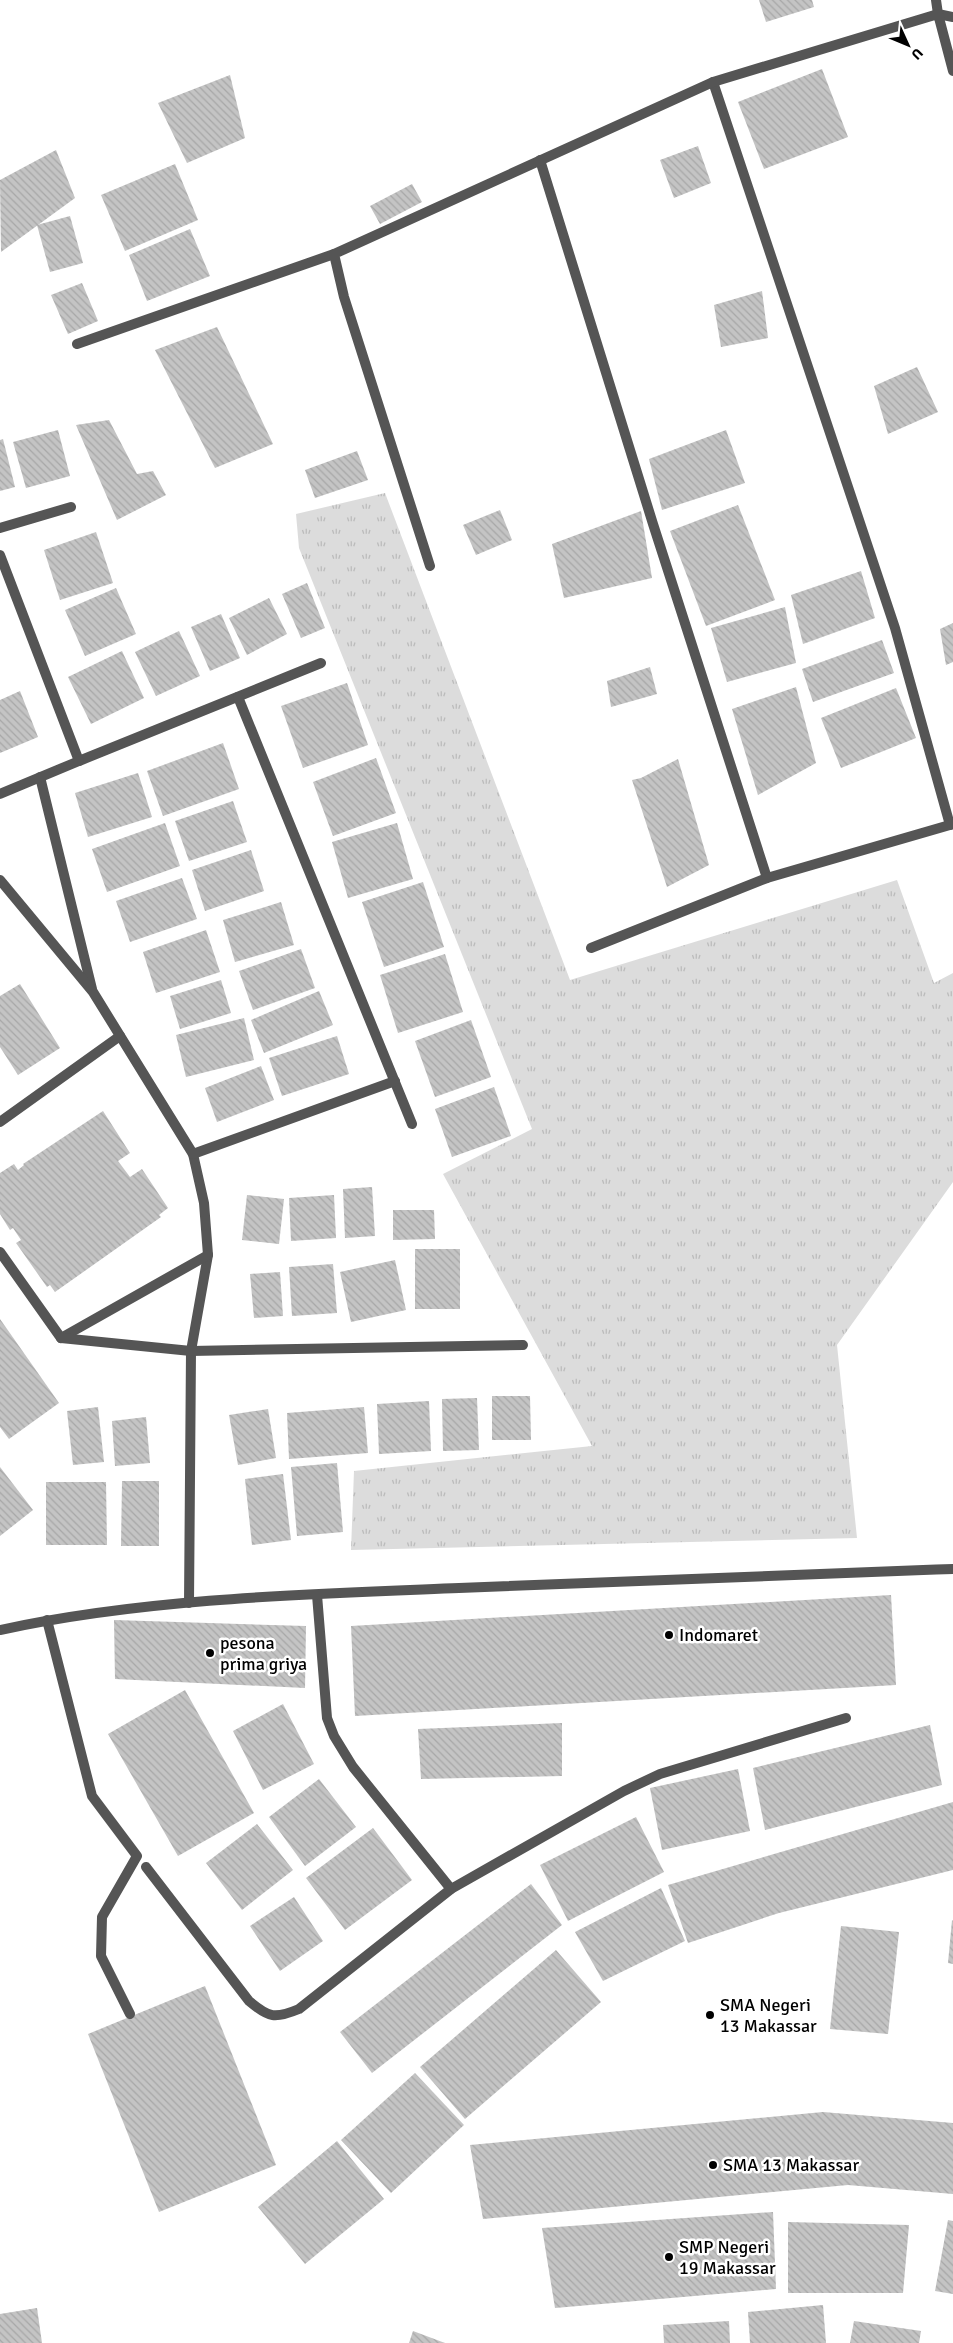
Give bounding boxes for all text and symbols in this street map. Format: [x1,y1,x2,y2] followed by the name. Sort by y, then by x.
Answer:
[883,20,933,70] north arrow
[908,44,926,63] text: U
[679,1624,758,1646] place label: Indomaret
[663,1629,675,1641] marker: Indomaret
[220,1632,307,1675] place label: pesona prima griya
[204,1647,216,1659] marker: pesona prima griya
[720,1994,817,2037] place label: SMA Negeri 13 Makassar
[704,2009,716,2021] marker: SMA Negeri 13 Makassar
[723,2154,859,2176] place label: SMA 13 Makassar
[707,2159,719,2171] marker: SMA 13 Makassar
[679,2236,776,2279] place label: SMP Negeri 19 Makassar
[663,2251,675,2263] marker: SMP Negeri 19 Makassar

